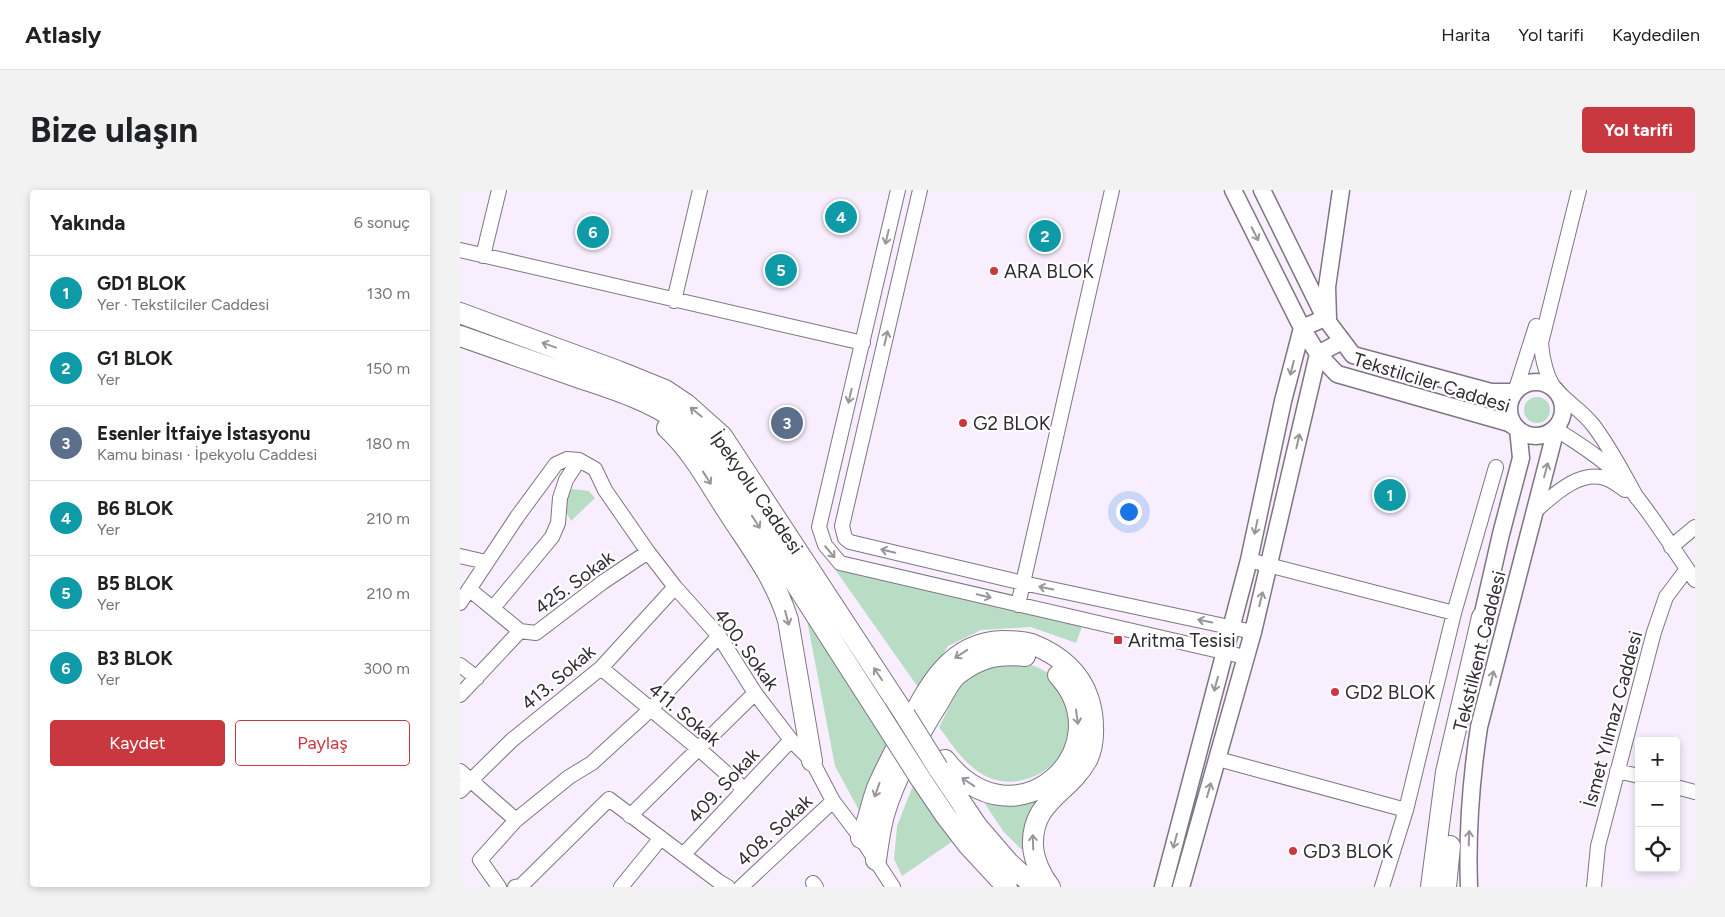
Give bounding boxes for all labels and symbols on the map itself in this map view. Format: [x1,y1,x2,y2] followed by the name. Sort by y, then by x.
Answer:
[825,198,857,236] pin: 4
[577,213,609,251] pin: 6
[1029,217,1061,255] pin: 2
[1250,226,1260,241] one-way arrow
[882,229,891,245] one-way arrow
[765,251,797,289] pin: 5
[1004,260,1094,283] place label: ARA BLOK
[988,265,1000,277] marker: ARA BLOK
[882,331,891,347] one-way arrow
[542,340,557,349] one-way arrow
[1350,348,1513,417] street label: Tekstilciler Caddesi
[1287,360,1296,376] one-way arrow
[845,387,854,403] one-way arrow
[771,404,803,442] pin: 3
[690,407,703,418] one-way arrow
[973,412,1051,435] place label: G2 BLOK
[957,417,969,429] marker: G2 BLOK
[705,426,808,558] street label: İpekyolu Caddesi
[1294,434,1303,450] one-way arrow
[1542,462,1551,478] one-way arrow
[702,470,712,484] one-way arrow
[1374,476,1406,514] pin: 1
[1116,499,1142,525] your location
[752,515,762,529] one-way arrow
[1251,518,1260,534] one-way arrow
[530,545,619,619] street label: 425. Sokak
[825,545,836,558] one-way arrow
[880,546,896,555] one-way arrow
[1448,568,1511,734] street label: Tekstilkent Caddesi
[1039,582,1055,592] one-way arrow
[975,592,991,601] one-way arrow
[1257,592,1266,608] one-way arrow
[709,604,784,695] street label: 400. Sokak
[783,610,792,626] one-way arrow
[1198,616,1214,625] one-way arrow
[1578,628,1647,810] street label: İsmet Yılmaz Caddesi
[1128,629,1236,652] place label: Aritma Tesisi
[1112,634,1124,646] marker: Aritma Tesisi
[517,639,600,715] street label: 413. Sokak
[955,649,969,659] one-way arrow
[873,667,883,681] one-way arrow
[1487,670,1497,686] one-way arrow
[1211,676,1221,692] one-way arrow
[644,678,726,752] street label: 411. Sokak
[1345,681,1436,704] place label: GD2 BLOK
[1329,686,1341,698] marker: GD2 BLOK
[1072,708,1082,724] one-way arrow
[683,743,764,828] street label: 409. Sokak
[961,777,975,787] one-way arrow
[872,782,881,798] one-way arrow
[1205,782,1214,798] one-way arrow
[732,789,817,871] street label: 408. Sokak
[1465,831,1474,847] one-way arrow
[1170,833,1179,849] one-way arrow
[1028,835,1038,851] one-way arrow
[1303,840,1393,863] place label: GD3 BLOK
[1287,845,1299,857] marker: GD3 BLOK

